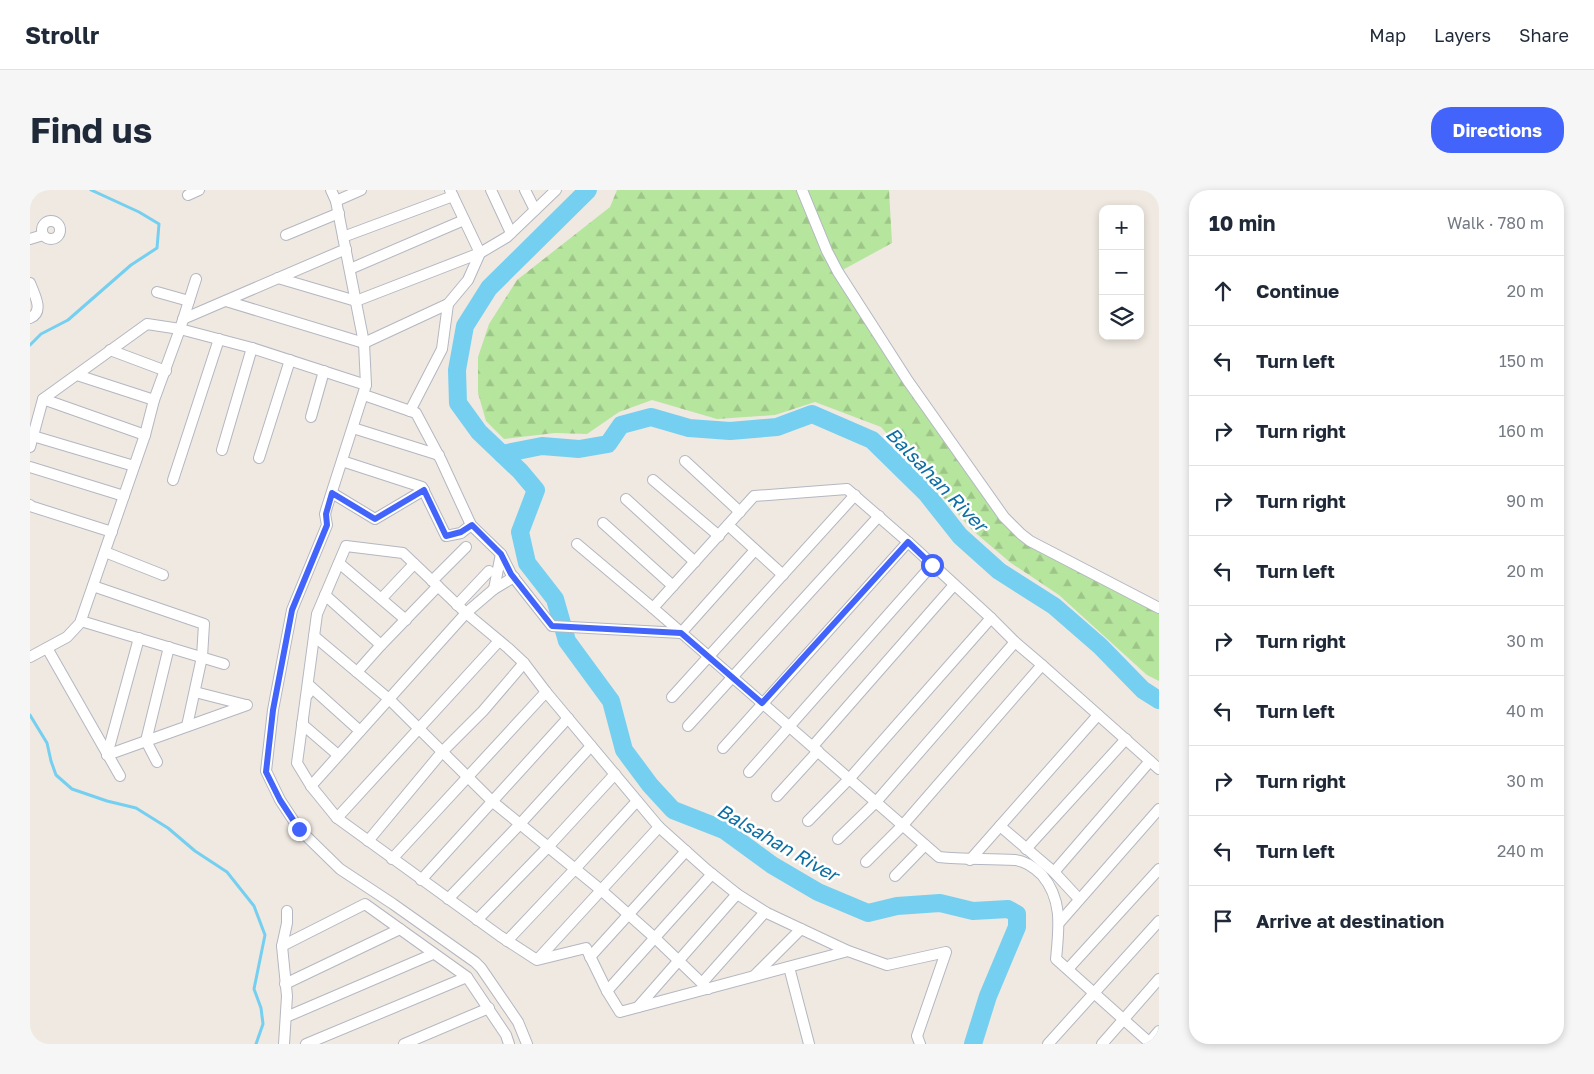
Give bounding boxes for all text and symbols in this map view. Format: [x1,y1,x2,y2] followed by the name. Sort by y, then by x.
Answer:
[25,20,99,49] text: Strollr
[1369,24,1406,46] text: Map
[1434,24,1491,46] text: Layers
[1519,24,1569,46] text: Share
[1431,107,1564,153] button: Directions
[30,109,152,151] text: Find us
[1099,205,1144,340] map controls
[1099,205,1144,250] button: +
[1209,210,1276,236] text: 10 min
[1447,213,1544,233] text: Walk · 780 m
[1099,250,1144,295] button: −
[1209,277,1237,305] icon: ahead
[1256,279,1339,302] text: Continue
[1507,281,1544,301] text: 20 m
[1099,295,1144,340] button: layers
[1209,347,1237,375] icon: left
[1256,349,1335,372] text: Turn left
[1499,351,1544,371] text: 150 m
[1209,417,1237,445] icon: right
[1256,419,1346,442] text: Turn right
[1498,421,1544,441] text: 160 m
[882,422,994,538] water label: Balsahan River
[1209,487,1237,515] icon: right
[1256,489,1346,512] text: Turn right
[1506,491,1544,511] text: 90 m
[921,554,944,577] route start
[1209,557,1237,585] icon: left
[1256,559,1335,582] text: Turn left
[1507,561,1544,581] text: 20 m
[1209,627,1237,655] icon: right
[1256,629,1346,652] text: Turn right
[1507,631,1544,651] text: 30 m
[1209,697,1237,725] icon: left
[1256,699,1335,722] text: Turn left
[1506,701,1544,721] text: 40 m
[1209,767,1237,795] icon: right
[1256,769,1346,792] text: Turn right
[1507,771,1544,791] text: 30 m
[713,798,845,887] water label: Balsahan River
[288,818,311,841] route end
[1209,837,1237,865] icon: left
[1256,839,1335,862] text: Turn left
[1497,841,1544,861] text: 240 m
[1209,907,1237,935] icon: arrive
[1256,909,1444,932] text: Arrive at destination

